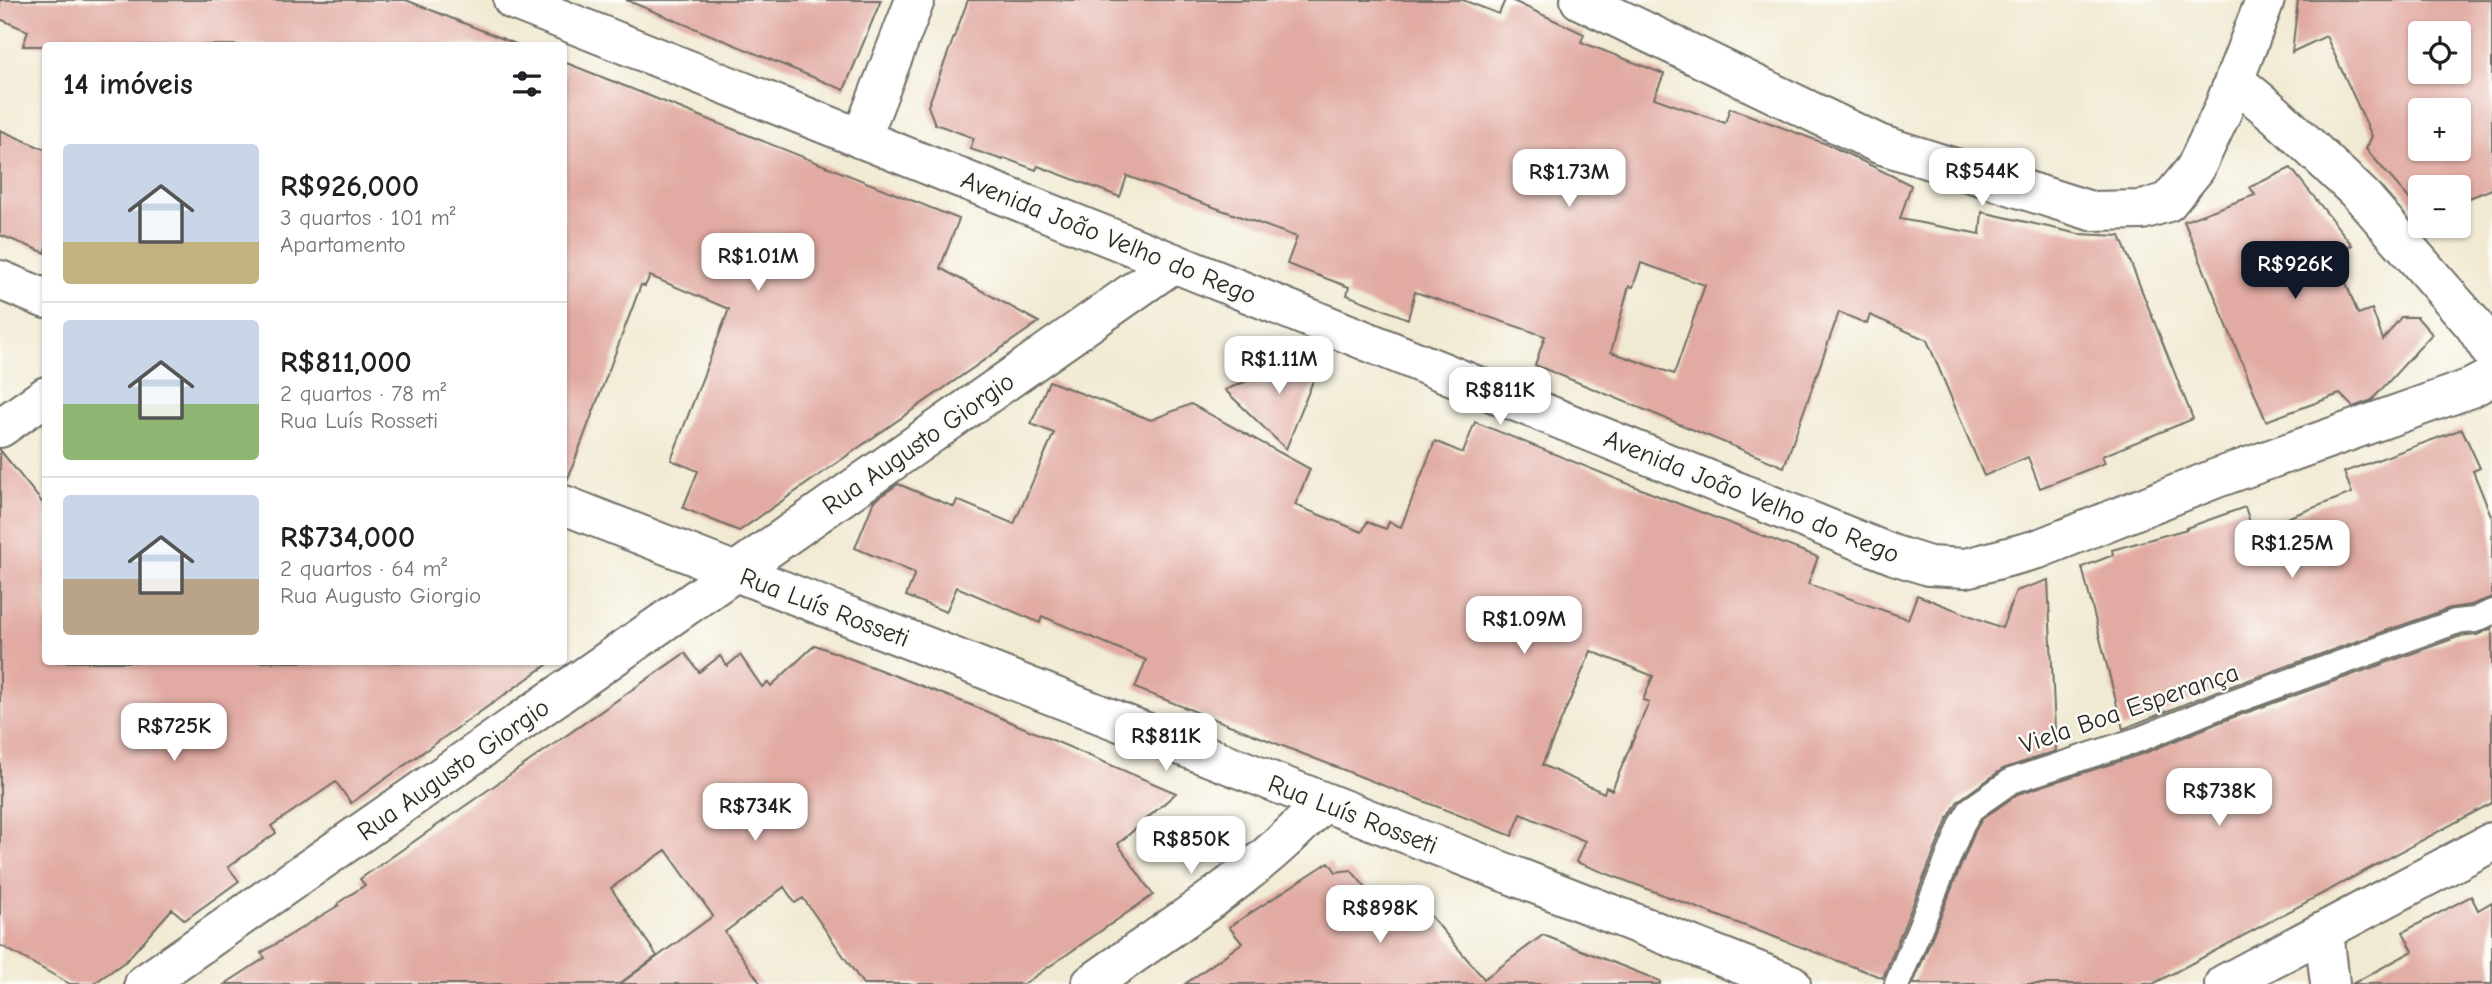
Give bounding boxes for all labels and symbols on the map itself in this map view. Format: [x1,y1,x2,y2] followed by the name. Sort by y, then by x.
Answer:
[1925,148,2039,208] pin: R$544K
[1504,150,1634,209] pin: R$1.73M
[957,165,1261,311] street label: Avenida João Velho do Rego
[693,233,823,293] pin: R$1.01M
[2238,242,2352,301] pin: R$926K
[1214,336,1344,396] pin: R$1.11M
[817,366,1020,521] street label: Rua Augusto Giorgio
[1443,368,1557,427] pin: R$811K
[1600,424,1904,570] street label: Avenida João Velho do Rego
[2227,520,2357,580] pin: R$1.25M
[736,562,914,654] street label: Rua Luís Rosseti
[1459,596,1589,656] pin: R$1.09M
[2016,657,2243,760] street label: Viela Boa Esperança
[352,692,555,847] street label: Rua Augusto Giorgio
[117,704,231,763] pin: R$725K
[1109,714,1223,773] pin: R$811K
[2162,768,2276,828] pin: R$738K
[1264,769,1442,861] street label: Rua Luís Rosseti
[698,784,812,843] pin: R$734K
[1134,816,1248,876] pin: R$850K
[1323,886,1437,945] pin: R$898K

